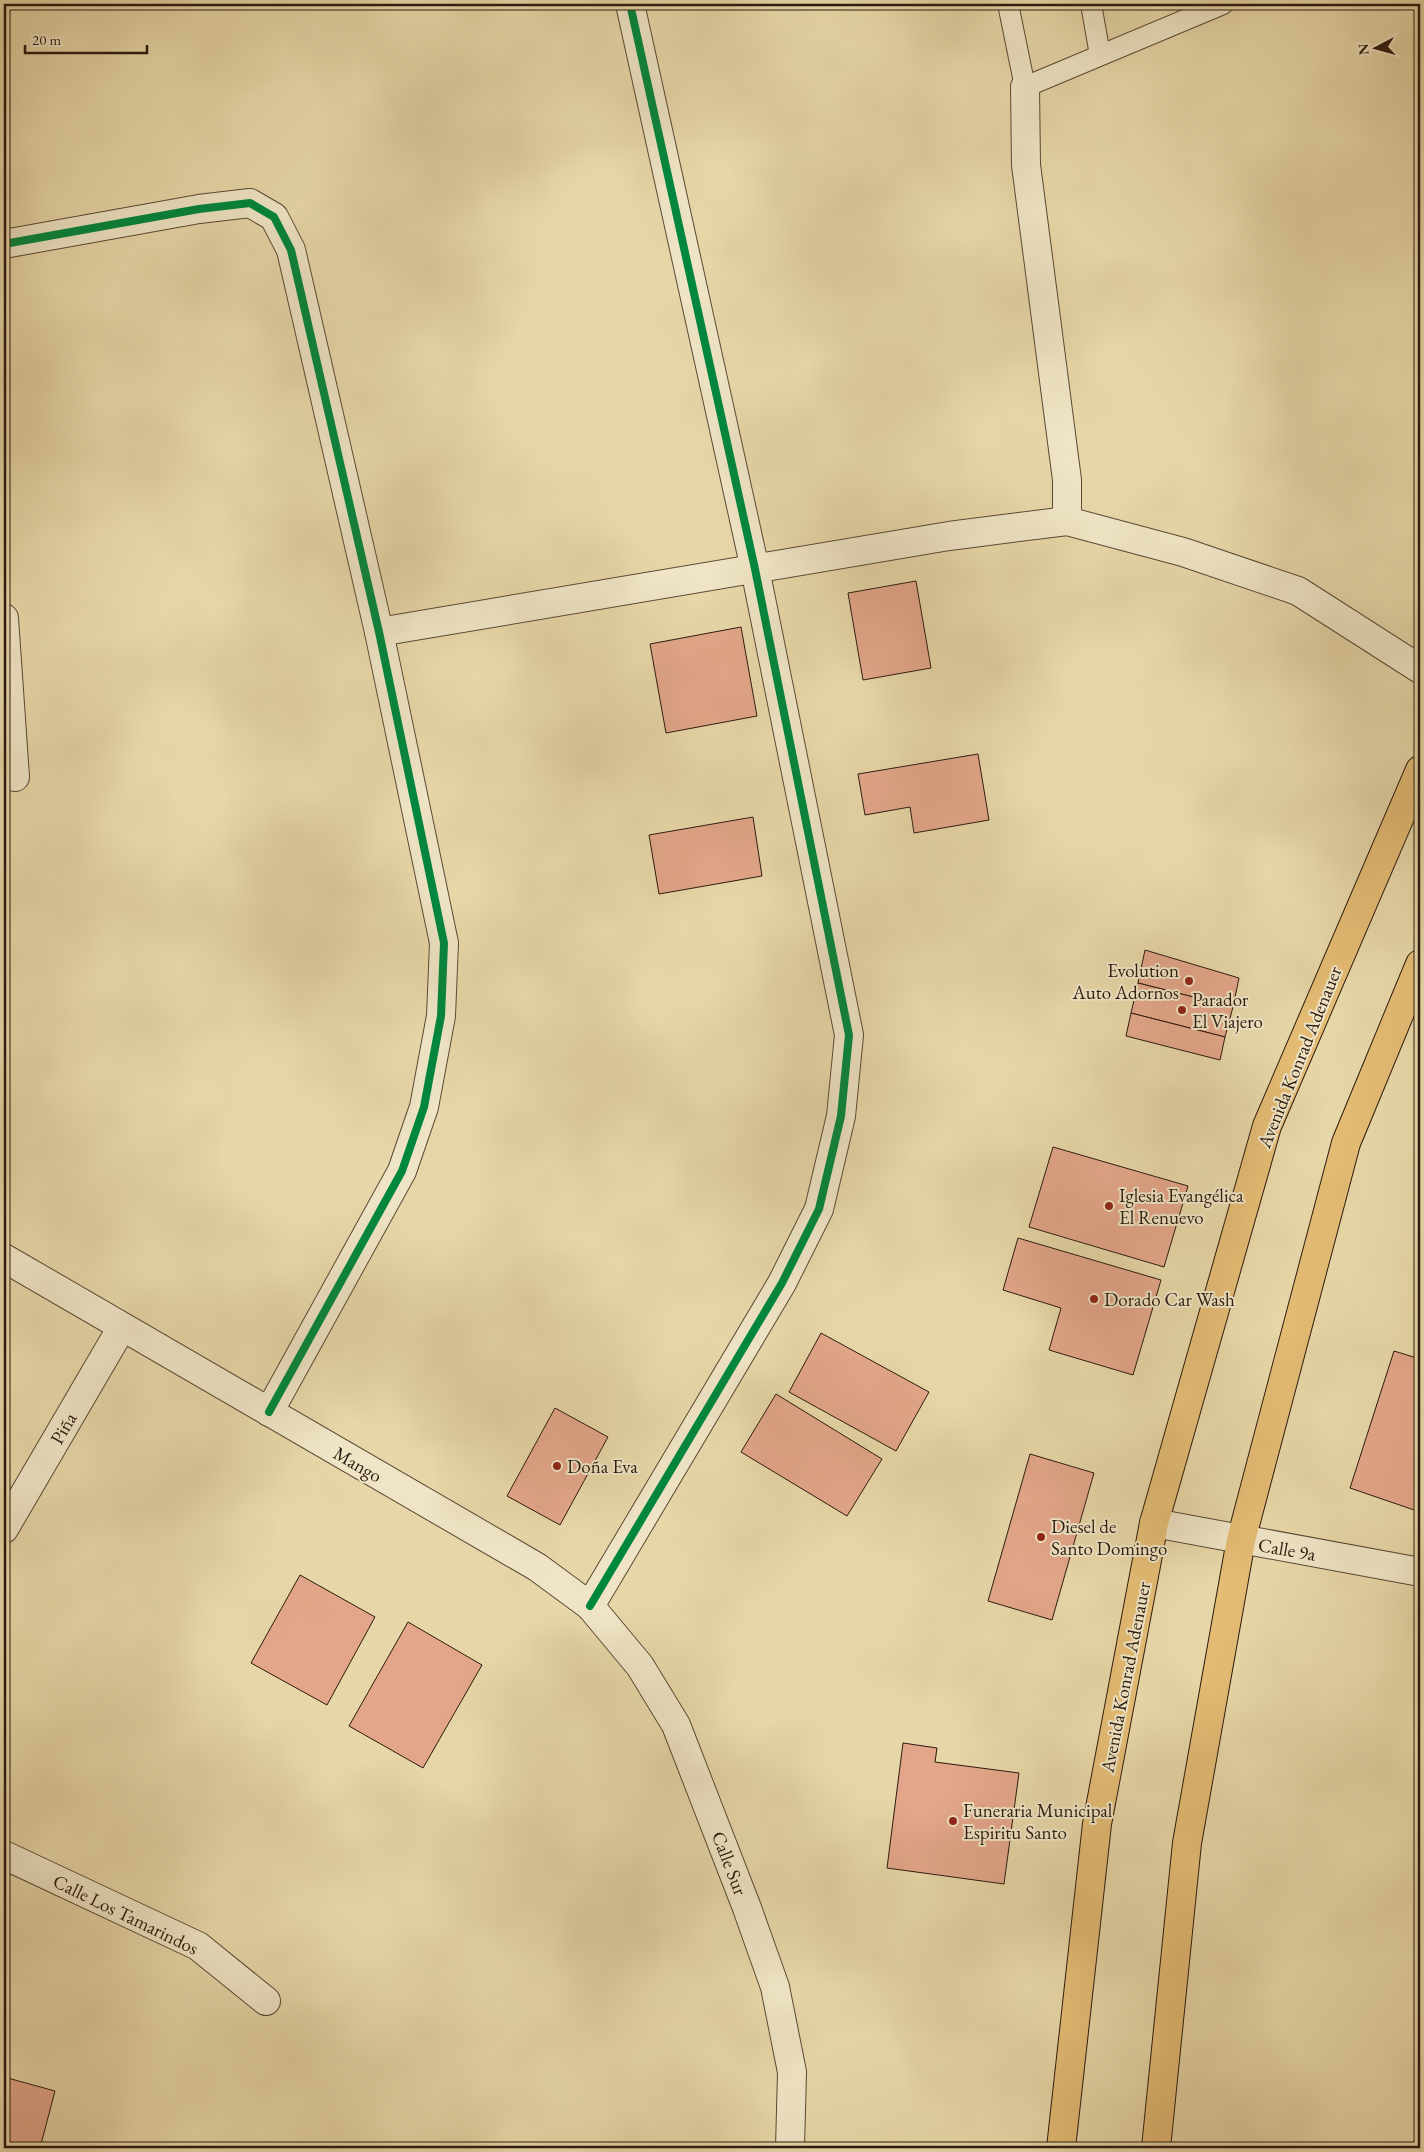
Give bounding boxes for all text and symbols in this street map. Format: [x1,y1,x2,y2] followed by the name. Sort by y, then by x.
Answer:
[25,22,148,54] scale bar
[1352,22,1402,72] north arrow
[32,30,61,49] text: 20 m
[1353,42,1373,56] text: N
[1072,958,1179,1005] place label: Evolution Auto Adornos
[1251,962,1348,1153] street label: Avenida Konrad Adenauer
[1183,975,1195,987] marker: Evolution Auto Adornos
[1192,987,1263,1034] place label: Parador El Viajero
[1176,1004,1188,1016] marker: Parador El Viajero
[1119,1183,1244,1230] place label: Iglesia Evangélica El Renuevo
[1103,1200,1115,1212] marker: Iglesia Evangélica El Renuevo
[1104,1287,1235,1312] place label: Dorado Car Wash
[1088,1293,1100,1305] marker: Dorado Car Wash
[44,1407,83,1449] street label: Piña
[329,1441,387,1488] street label: Mango
[567,1454,638,1479] place label: Doña Eva
[551,1460,563,1472] marker: Doña Eva
[1051,1514,1168,1561] place label: Diesel de Santo Domingo
[1035,1531,1047,1543] marker: Diesel de Santo Domingo
[1256,1532,1318,1567] street label: Calle 9a
[1095,1579,1156,1776] street label: Avenida Konrad Adenauer
[963,1798,1113,1845] place label: Funeraria Municipal Espiritu Santo
[947,1815,959,1827] marker: Funeraria Municipal Espiritu Santo
[706,1828,753,1899] street label: Calle Sur
[49,1868,203,1960] street label: Calle Los Tamarindos

